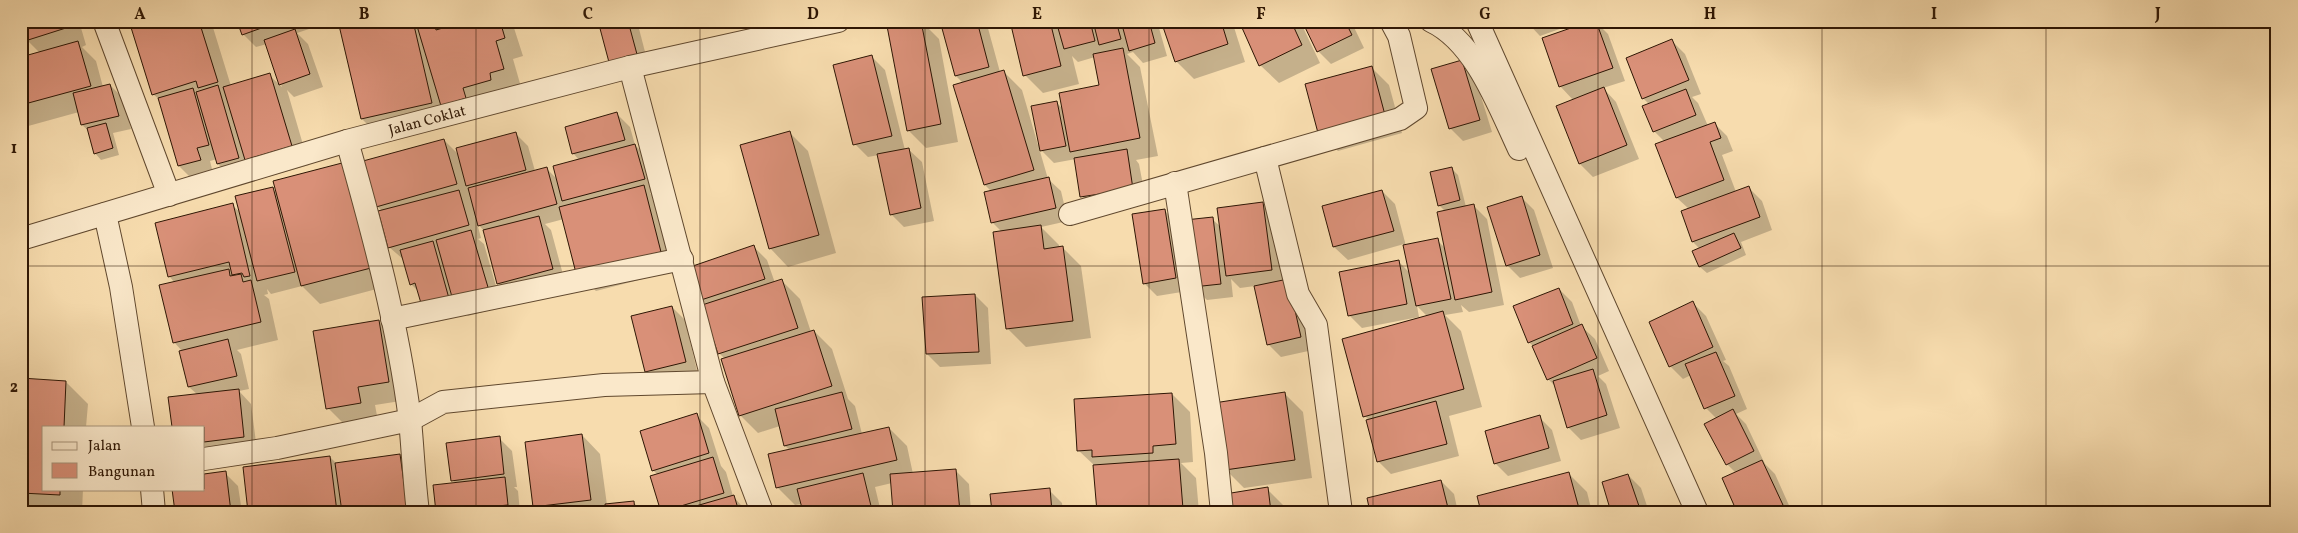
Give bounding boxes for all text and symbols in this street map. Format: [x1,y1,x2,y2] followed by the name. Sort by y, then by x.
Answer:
[134,4,146,26] text: A
[359,4,370,26] text: B
[583,4,593,26] text: C
[807,4,819,26] text: D
[1032,4,1042,26] text: E
[1256,4,1266,26] text: F
[1479,4,1491,26] text: G
[1704,4,1716,26] text: H
[1931,4,1937,26] text: I
[2154,4,2161,26] text: J
[386,101,468,142] street label: Jalan Coklat
[11,138,17,160] text: 1
[10,377,18,399] text: 2
[42,426,205,490] legend
[88,436,121,457] text: Jalan
[88,462,155,483] text: Bangunan

